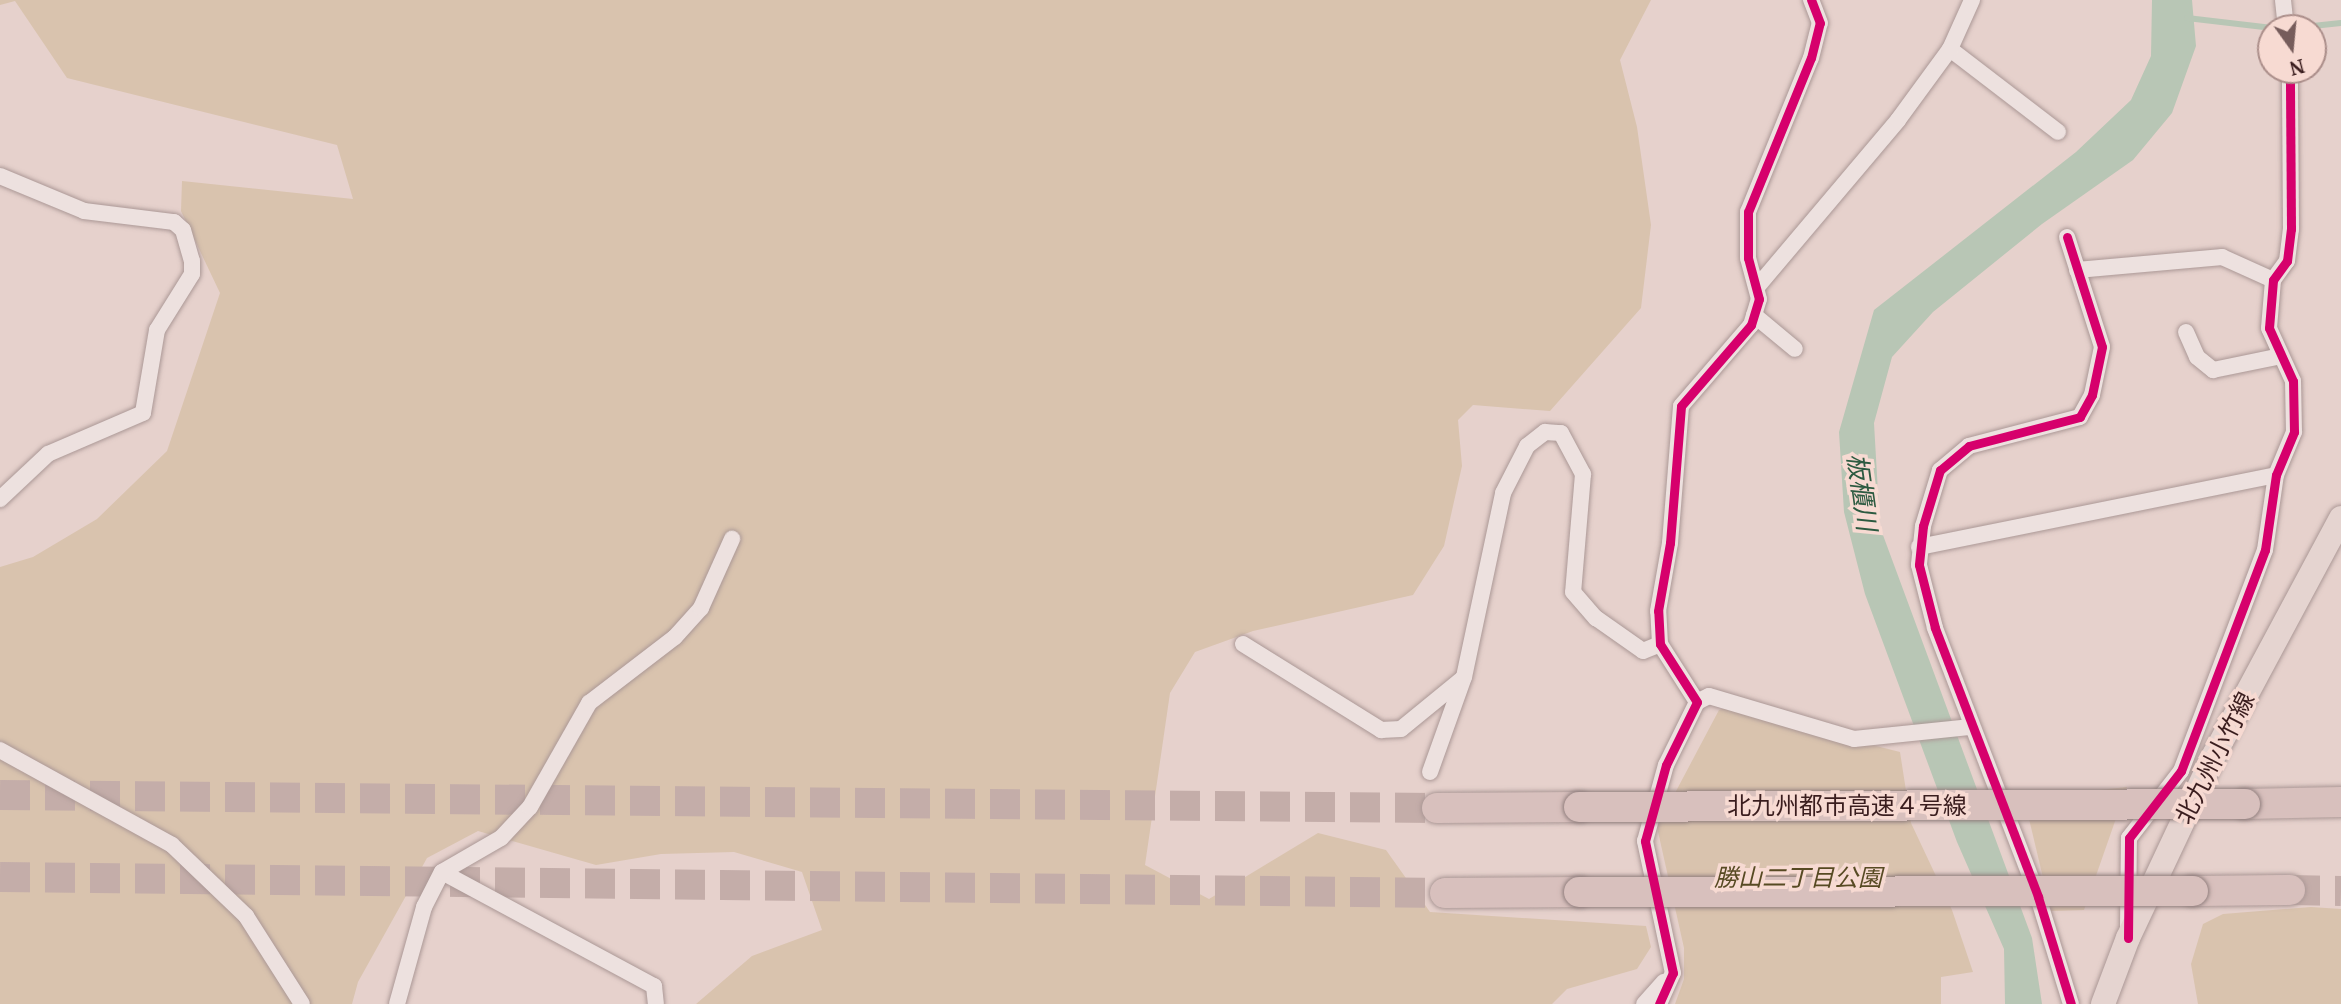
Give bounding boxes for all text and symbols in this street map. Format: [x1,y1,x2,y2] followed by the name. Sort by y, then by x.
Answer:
[2257,14,2327,84] north arrow
[2287,54,2307,82] text: N
[1841,451,1883,533] water label: 板櫃川
[2169,687,2261,829] street label: 北九州小竹線
[1727,792,1967,820] street label: 北九州都市高速４号線
[1714,864,1882,892] park label: 勝山二丁目公園

